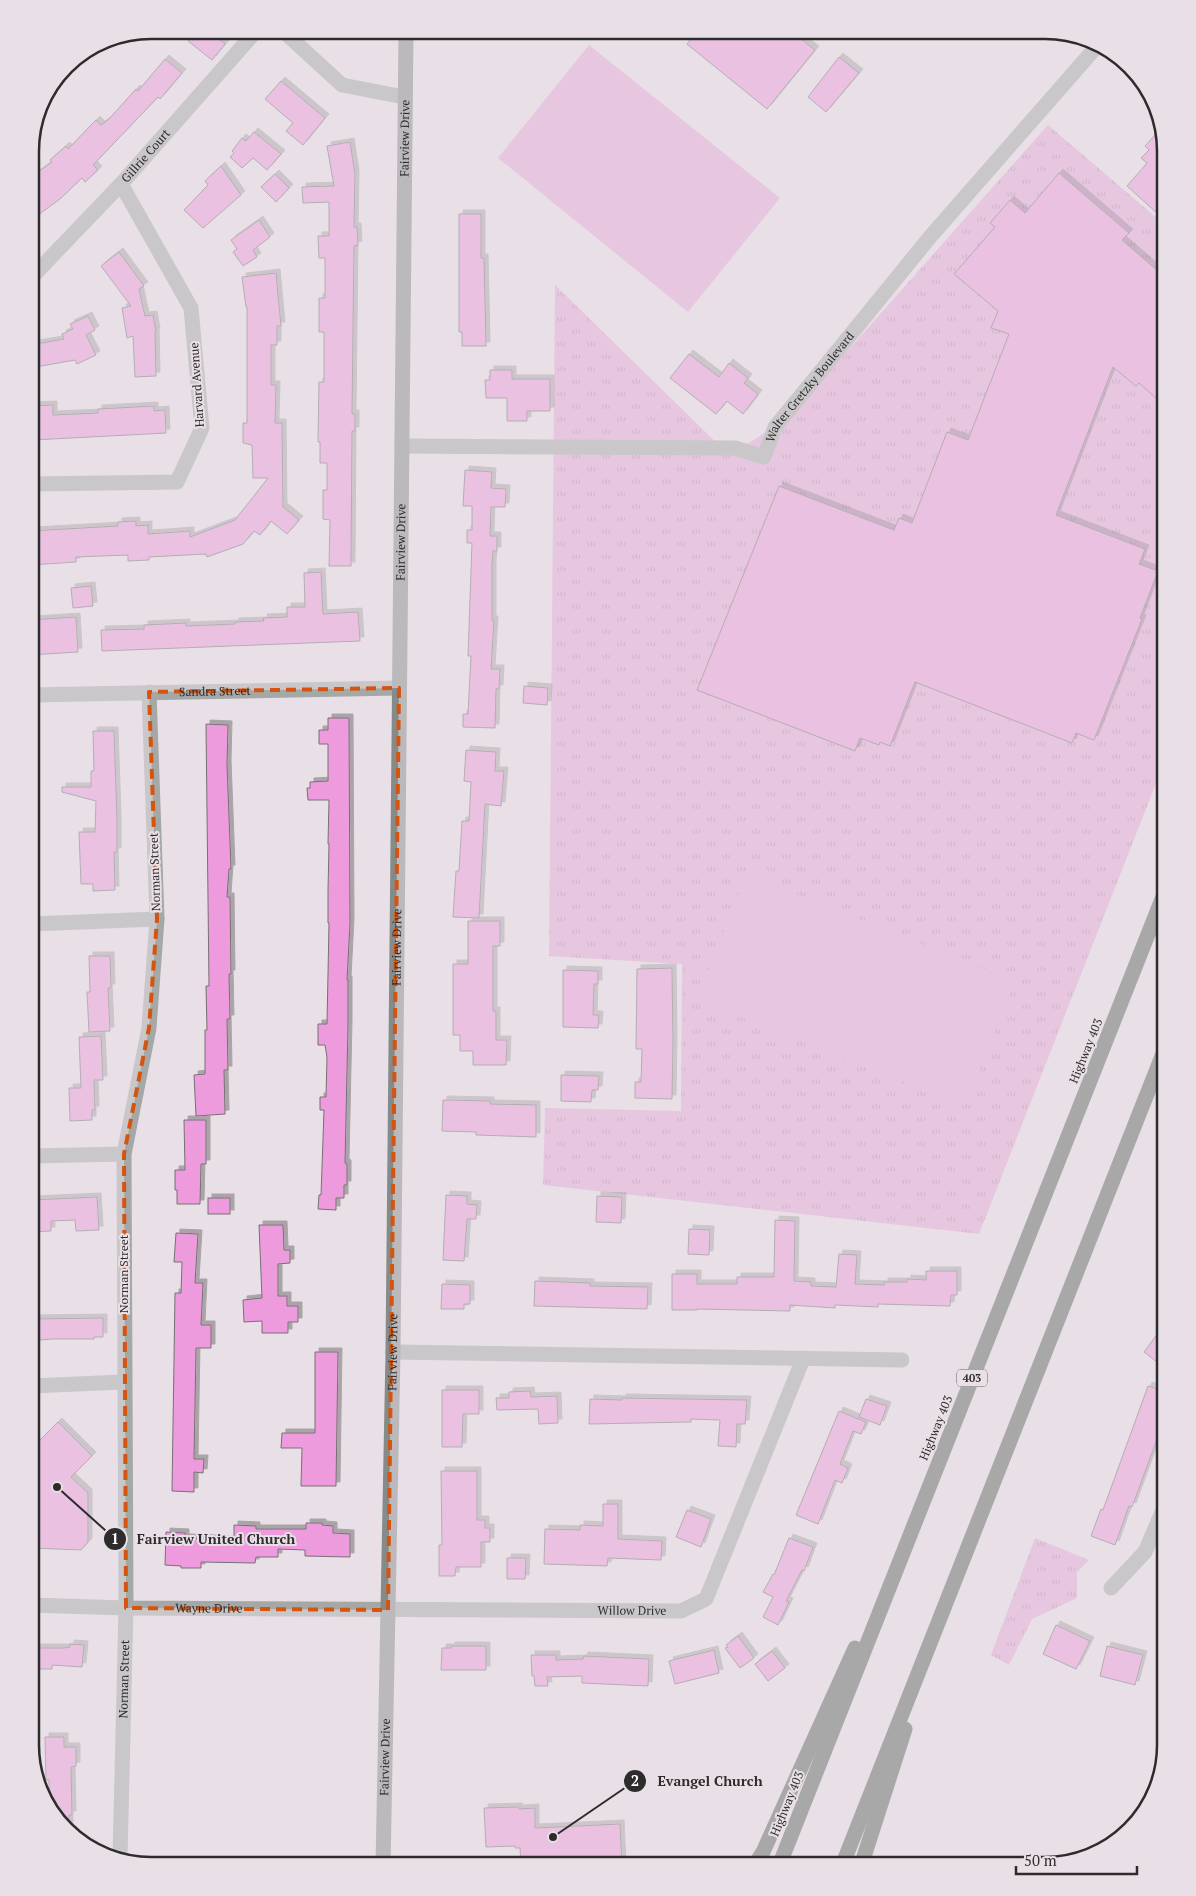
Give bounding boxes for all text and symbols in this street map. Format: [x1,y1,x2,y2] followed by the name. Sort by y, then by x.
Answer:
[397,100,412,177] street label: Fairview Drive
[118,125,173,185] street label: Gillrie Court
[762,328,857,444] street label: Walter Gretzky Boulevard
[186,342,207,428] street label: Harvard Avenue
[393,504,408,581] street label: Fairview Drive
[179,683,252,699] street label: Sandra Street
[146,832,163,912] street label: Norman Street
[389,908,404,986] street label: Fairview Drive
[1066,1016,1105,1085] street label: Highway 403
[116,1234,131,1313] street label: Norman Street
[384,1313,400,1391] street label: Fairview Drive
[957,1370,987,1386] road number: 403
[916,1393,955,1462] street label: Highway 403
[102,1525,306,1554] callout: Fairview United Church
[111,1528,119,1548] text: 1
[137,1529,295,1548] text: Fairview United Church
[175,1600,243,1616] street label: Wayne Drive
[597,1603,666,1618] street label: Willow Drive
[115,1639,132,1718] street label: Norman Street
[376,1718,393,1796] street label: Fairview Drive
[622,1767,773,1796] callout: Evangel Church
[767,1769,806,1838] street label: Highway 403
[631,1770,639,1790] text: 2
[657,1771,763,1790] text: Evangel Church
[1016,1844,1137,1876] scale bar
[1024,1850,1057,1870] text: 50 m

